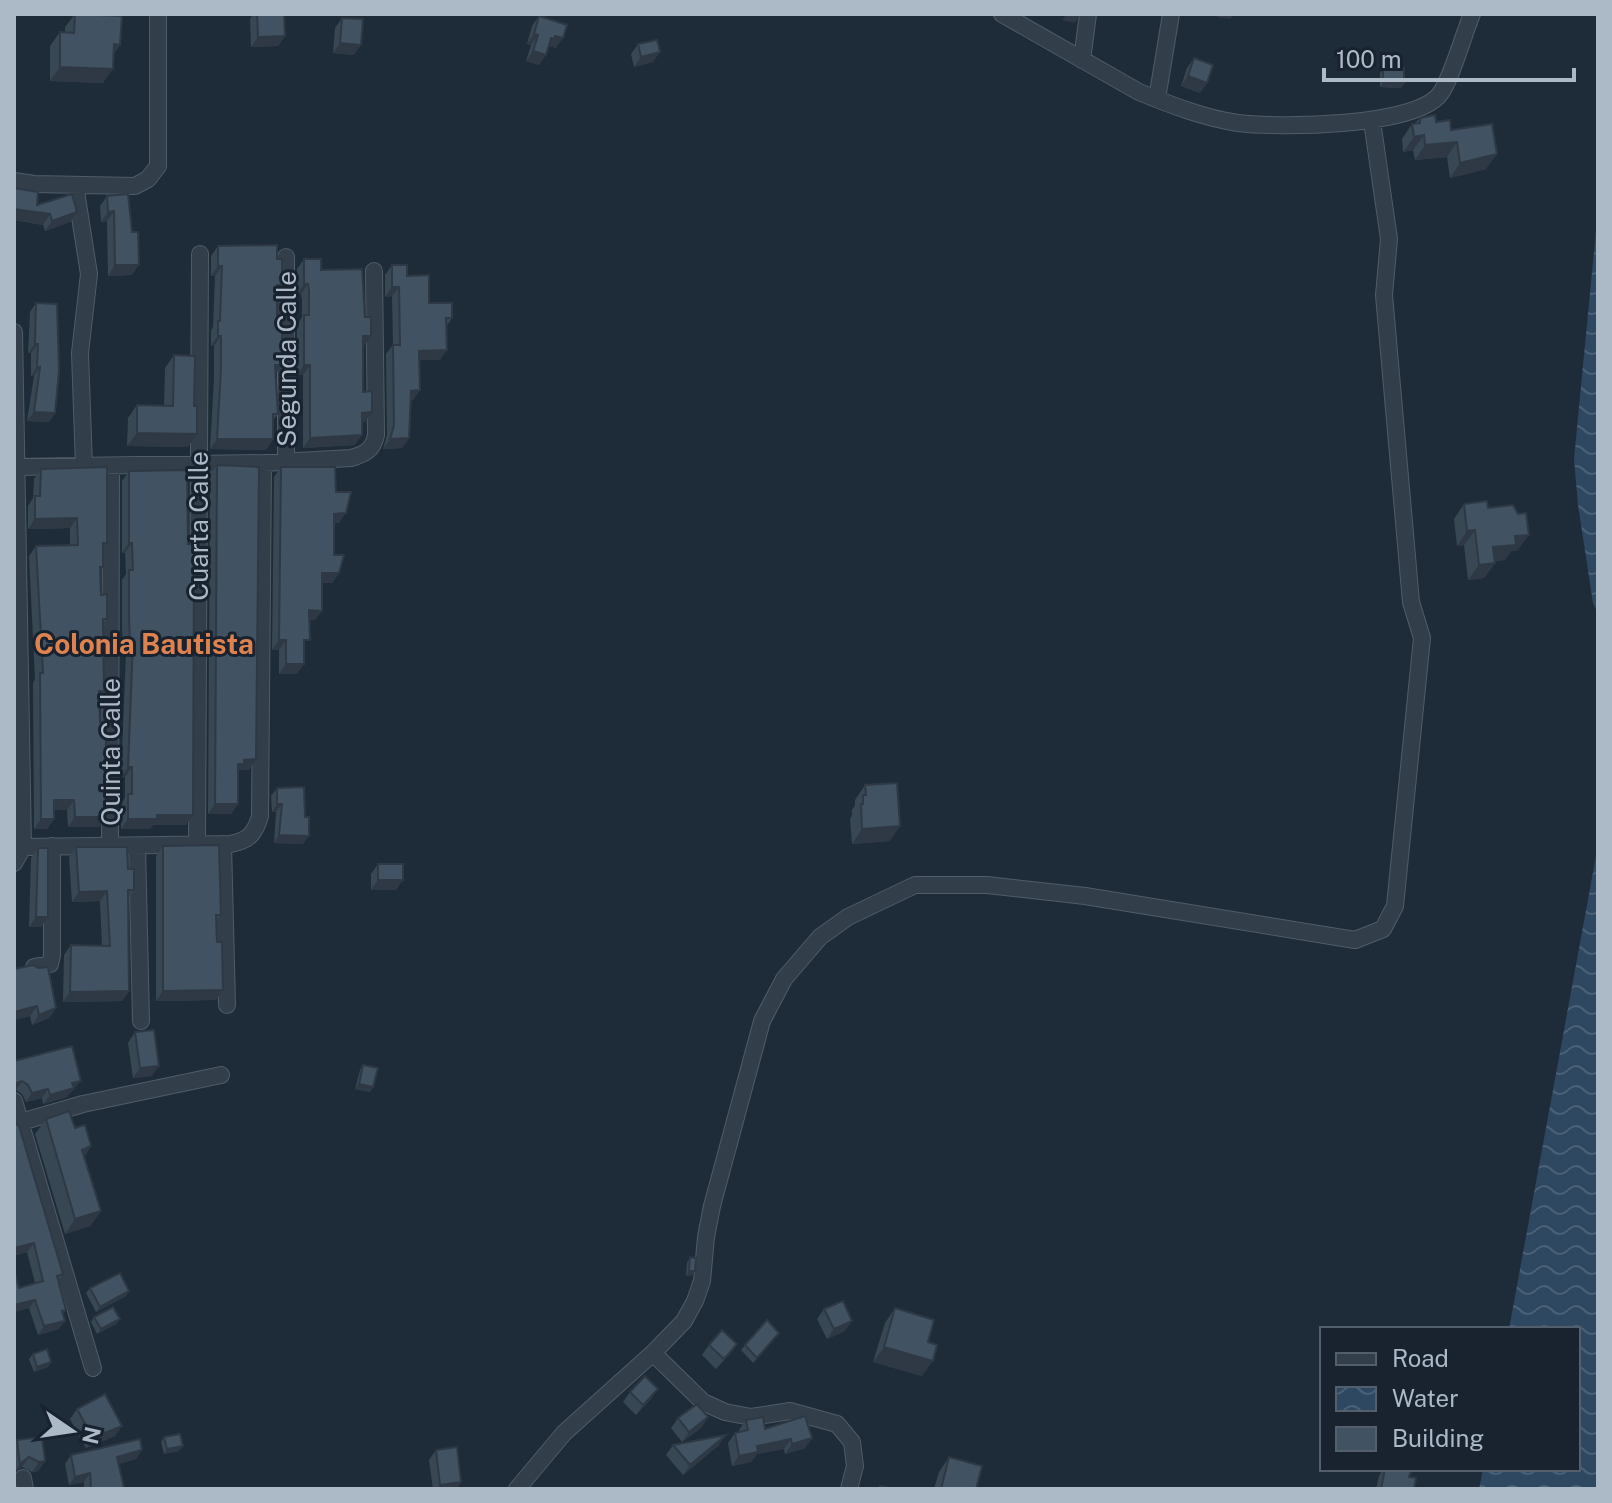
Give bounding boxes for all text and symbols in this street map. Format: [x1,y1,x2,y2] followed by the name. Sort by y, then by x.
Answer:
[1324,32,1574,82] scale bar
[1336,45,1402,73] text: 100 m
[271,271,302,447] street label: Segunda Calle
[183,451,214,601] street label: Cuarta Calle
[34,627,254,660] district label: Colonia Bautista
[95,678,126,826] street label: Quinta Calle
[1320,1327,1580,1471] legend
[1392,1344,1449,1372] text: Road
[1392,1384,1459,1412] text: Water
[32,1391,112,1471] north arrow
[77,1424,106,1447] text: N
[1392,1424,1484,1452] text: Building

